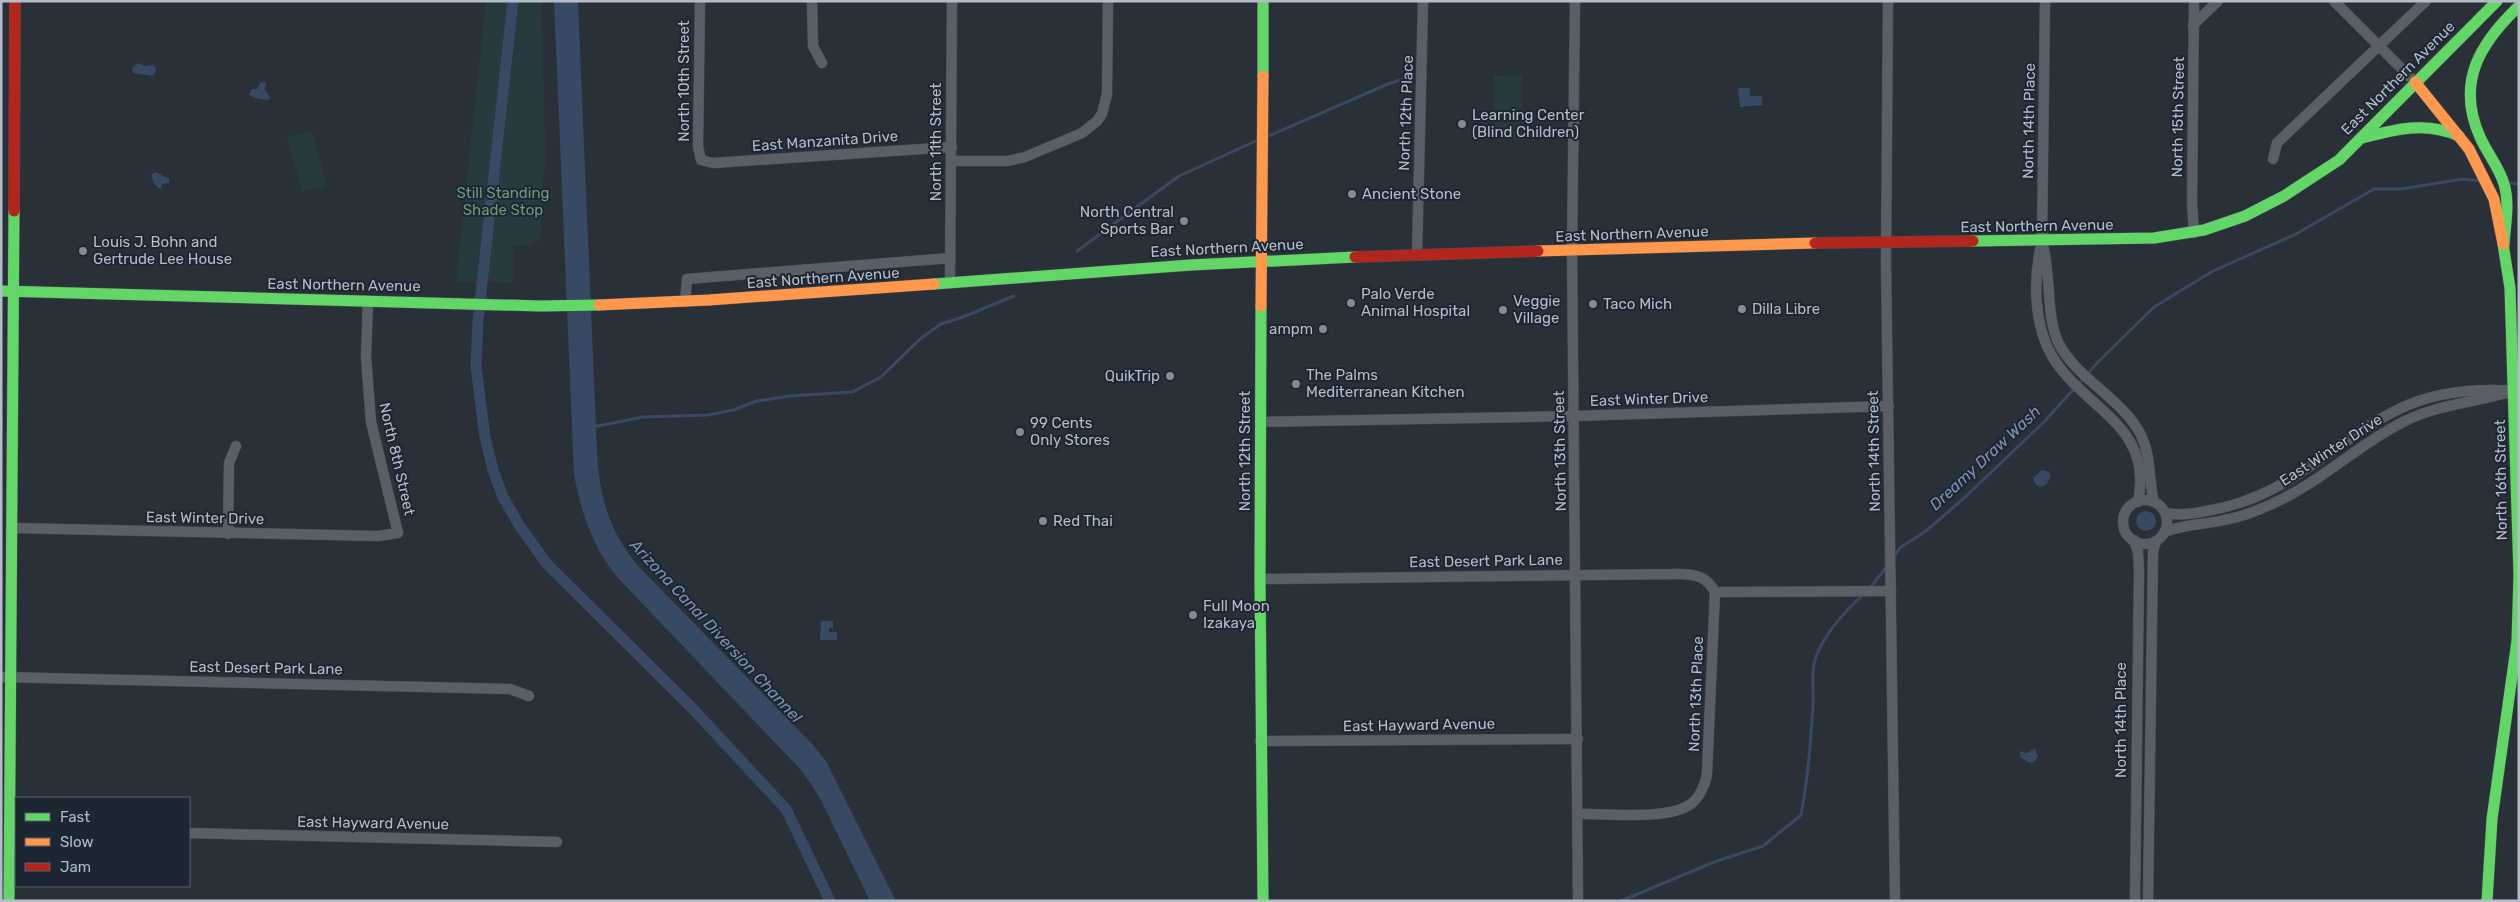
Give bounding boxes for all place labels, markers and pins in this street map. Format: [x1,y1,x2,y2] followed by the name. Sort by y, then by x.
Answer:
[1472,106,1585,141] place label: Learning Center (Blind Children)
[1456,118,1468,130] marker: Learning Center (Blind Children)
[1362,185,1461,203] place label: Ancient Stone
[1346,188,1358,200] marker: Ancient Stone
[1080,203,1174,238] place label: North Central Sports Bar
[1178,215,1190,227] marker: North Central Sports Bar
[93,233,232,268] place label: Louis J. Bohn and Gertrude Lee House
[77,245,89,257] marker: Louis J. Bohn and Gertrude Lee House
[1361,285,1470,320] place label: Palo Verde Animal Hospital
[1513,292,1560,327] place label: Veggie Village
[1603,295,1672,313] place label: Taco Mich
[1345,297,1357,309] marker: Palo Verde Animal Hospital
[1587,298,1599,310] marker: Taco Mich
[1752,300,1820,318] place label: Dilla Libre
[1736,303,1748,315] marker: Dilla Libre
[1497,304,1509,316] marker: Veggie Village
[1269,320,1313,338] place label: ampm
[1317,323,1329,335] marker: ampm
[1306,366,1465,401] place label: The Palms Mediterranean Kitchen
[1105,367,1160,385] place label: QuikTrip
[1164,370,1176,382] marker: QuikTrip
[1290,378,1302,390] marker: The Palms Mediterranean Kitchen
[1030,414,1110,449] place label: 99 Cents Only Stores
[1014,426,1026,438] marker: 99 Cents Only Stores
[1053,512,1113,530] place label: Red Thai
[1037,515,1049,527] marker: Red Thai
[1203,597,1270,632] place label: Full Moon Izakaya
[1187,609,1199,621] marker: Full Moon Izakaya

